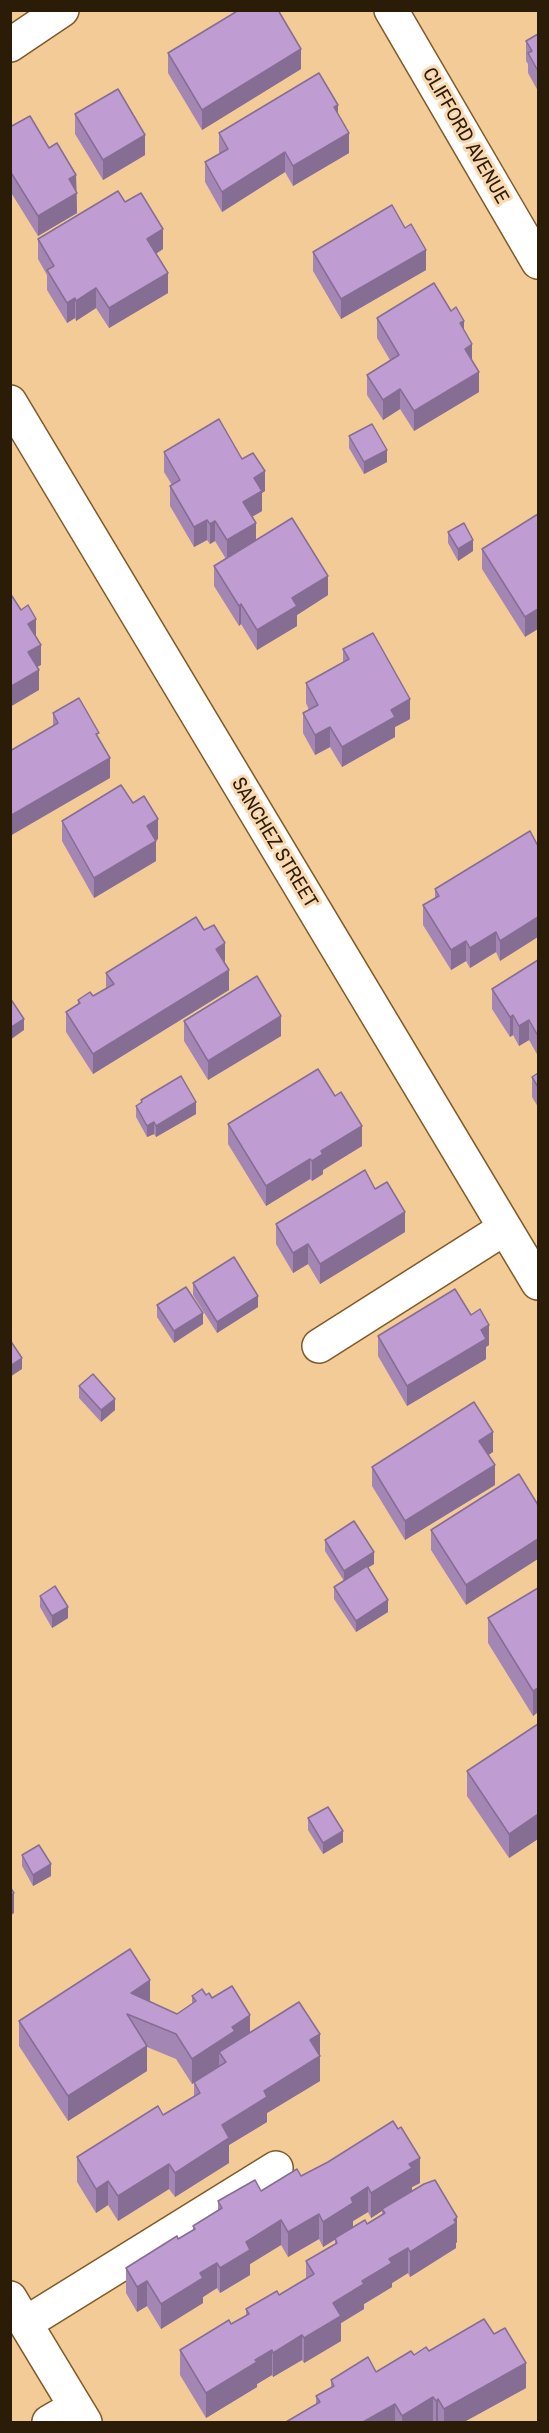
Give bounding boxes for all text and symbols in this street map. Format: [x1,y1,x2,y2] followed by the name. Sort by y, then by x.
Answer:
[416,64,514,208] street label: CLIFFORD AVENUE
[226,774,322,912] street label: SANCHEZ STREET

